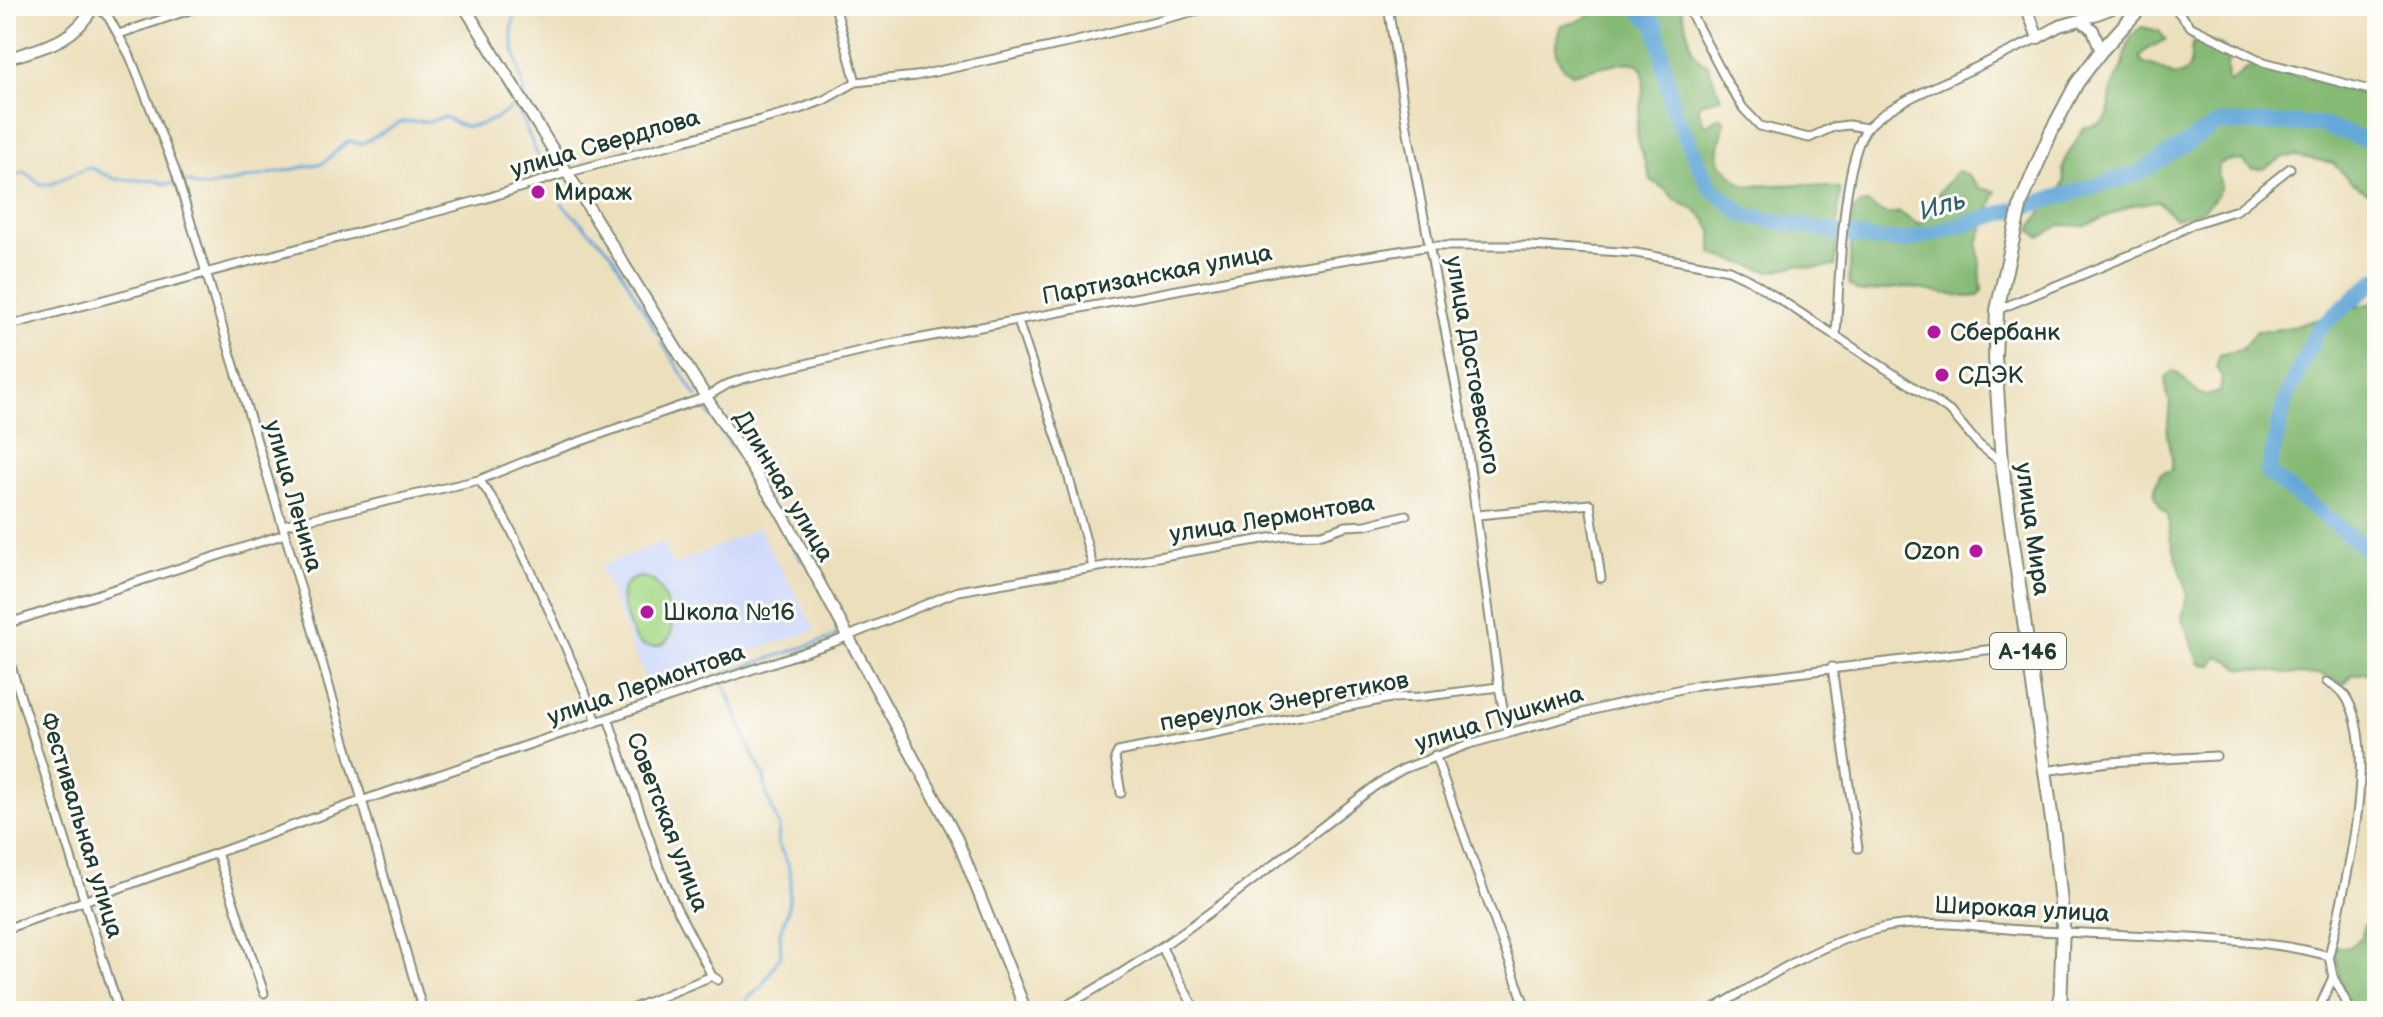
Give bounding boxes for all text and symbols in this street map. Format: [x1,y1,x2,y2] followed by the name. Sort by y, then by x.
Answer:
[507,103,703,184] street label: улица Свердлова
[554,178,632,207] place label: Мираж
[529,183,547,201] marker: Мираж
[1916,185,1969,228] water label: Иль
[1040,238,1275,311] street label: Партизанская улица
[1439,254,1506,477] street label: улица Достоевского
[1950,318,2060,347] place label: Сбербанк
[1925,323,1943,341] marker: Сбербанк
[1958,361,2024,390] place label: СДЭК
[1933,366,1951,384] marker: СДЭК
[727,405,840,567] street label: Длинная улица
[258,417,329,575] street label: улица Ленина
[2009,461,2056,597] street label: улица Мира
[1168,488,1377,549] street label: улица Лермонтова
[1904,537,1960,566] place label: Ozon
[1967,542,1985,560] marker: Ozon
[663,598,795,627] place label: Школа №16
[638,603,656,621] marker: Школа №16
[1990,633,2066,669] road number: А-146
[544,637,749,732] street label: улица Лермонтова
[1157,665,1411,738] street label: переулок Энергетиков
[1412,679,1587,758] street label: улица Пушкина
[33,709,130,942] street label: Фестивальная улица
[620,728,715,916] street label: Советская улица
[1934,890,2110,929] street label: Широкая улица

